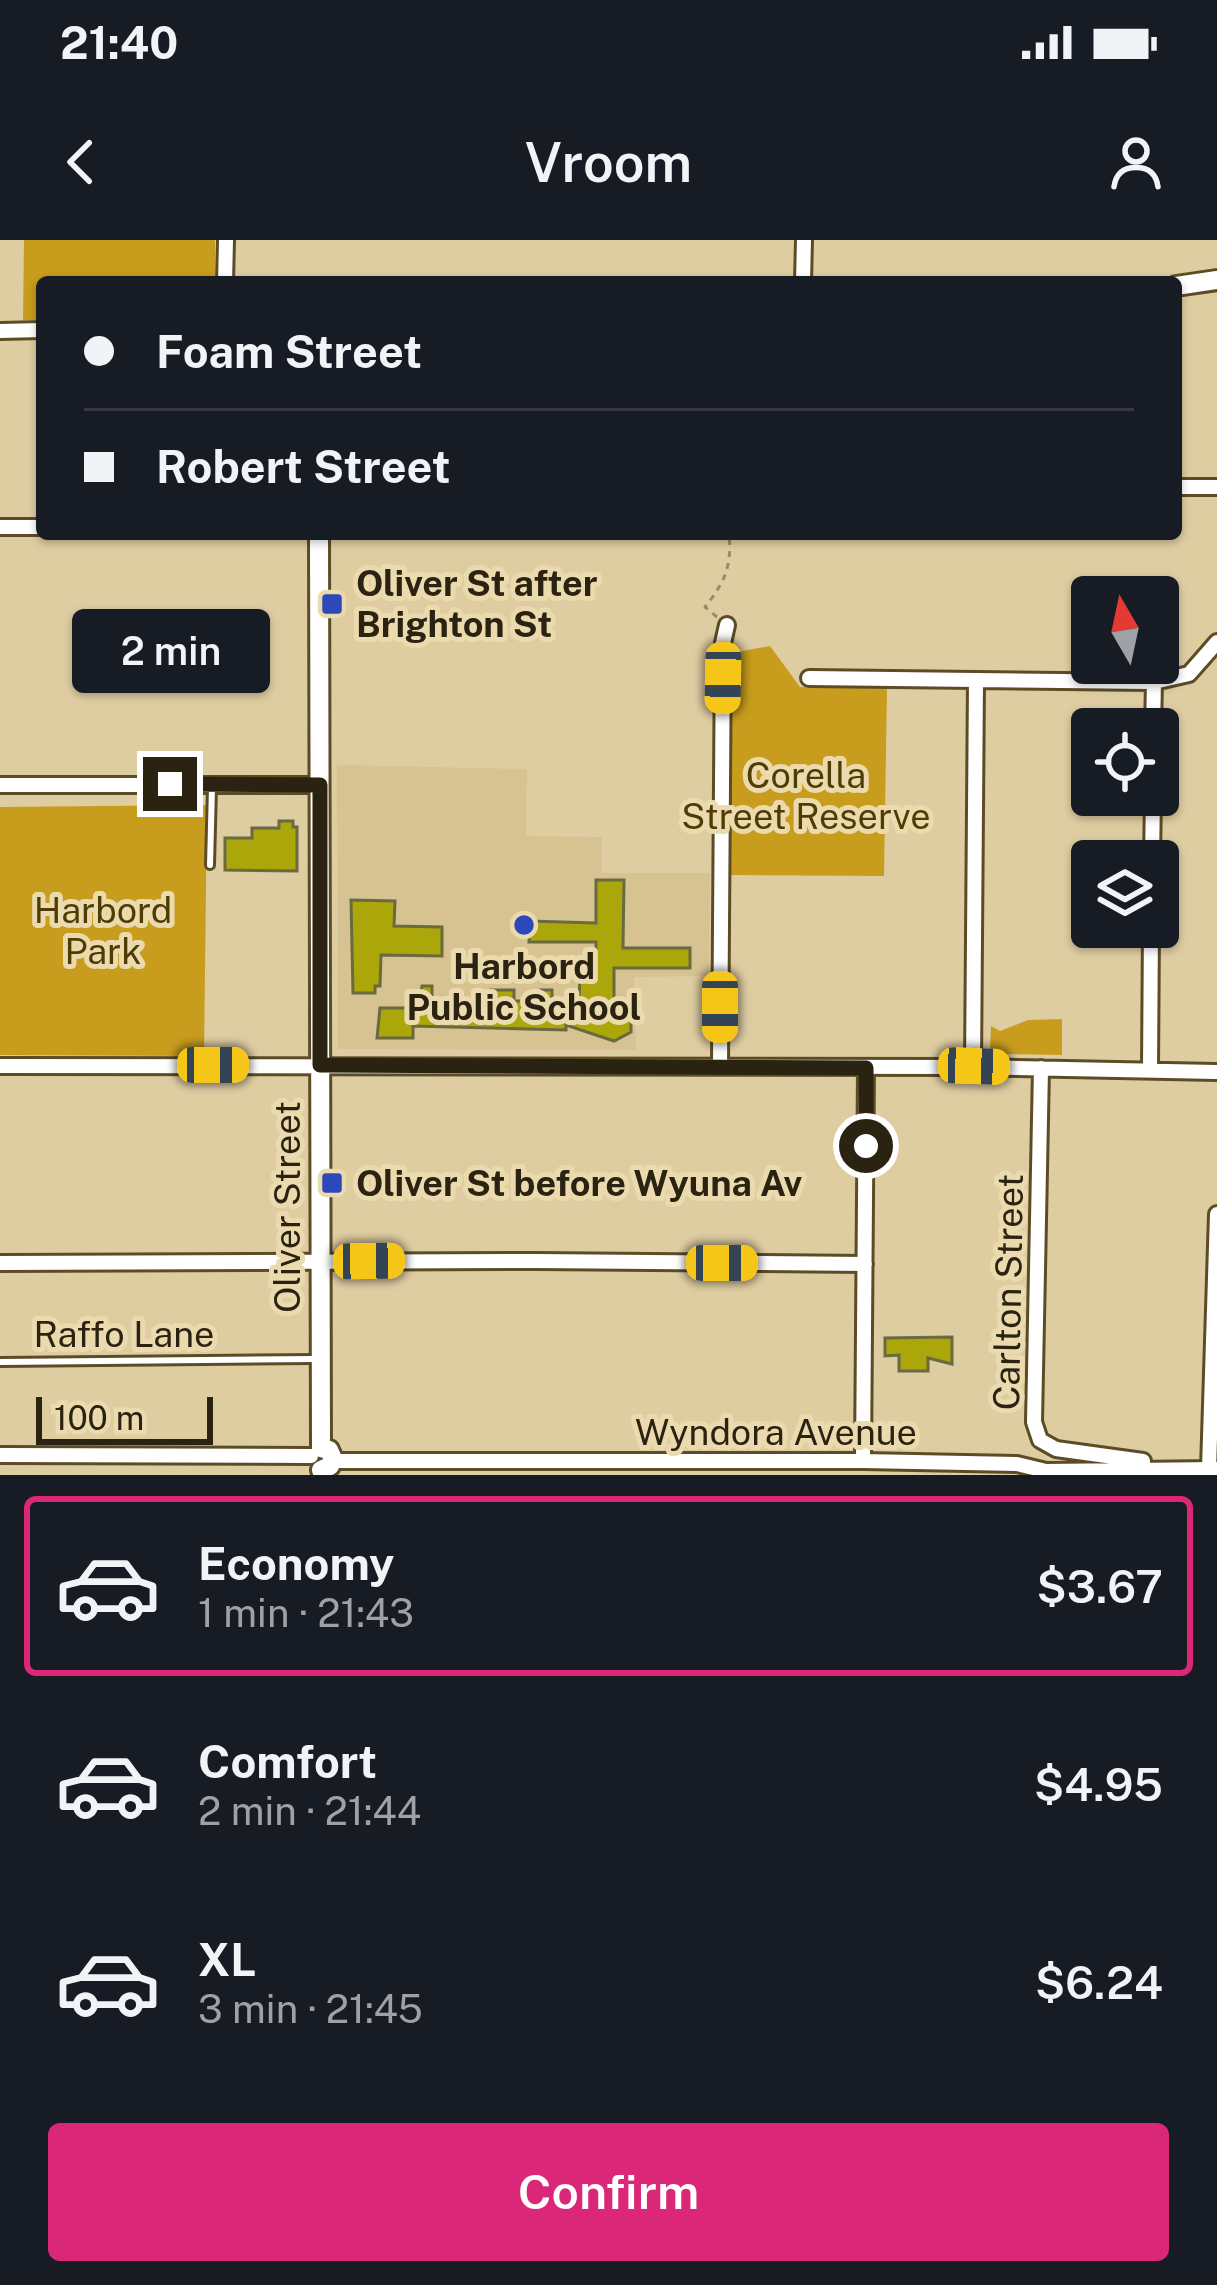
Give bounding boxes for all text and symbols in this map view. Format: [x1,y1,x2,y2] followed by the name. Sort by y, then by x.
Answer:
[60,16,178,69] text: 21:40
[48,129,114,195] icon: back
[1103,129,1169,195] icon: person
[525,131,692,194] text: Vroom
[156,325,422,378] text: Foam Street
[156,440,451,493] text: Robert Street
[356,562,598,645] place label: Oliver St after Brighton St
[1071,576,1179,684] north arrow
[1071,576,1179,948] map controls
[319,591,345,617] marker: Oliver St after Brighton St
[71,610,269,694] callout: 2 min
[121,628,221,674] text: 2 min
[704,642,742,714] car
[1071,708,1179,816] button: locate
[681,754,931,837] park label: Corella Street Reserve
[143,757,197,811] route end
[1071,840,1179,948] button: layers
[34,889,172,972] park label: Harbord Park
[511,912,537,938] marker: Harbord Public School
[407,945,641,1028] place label: Harbord Public School
[702,971,738,1043] car
[177,1047,249,1083] car
[937,1047,1011,1085] car
[266,1101,308,1313] street label: Oliver Street
[839,1119,893,1173] route start
[356,1162,803,1204] place label: Oliver St before Wyuna Av
[319,1170,345,1196] marker: Oliver St before Wyuna Av
[985,1173,1031,1411] street label: Carlton Street
[333,1242,405,1280] car
[686,1245,758,1281] car
[34,1313,214,1355] street label: Raffo Lane
[36,1391,213,1444] scale bar
[54,1399,144,1437] text: 100 m
[635,1411,917,1453] street label: Wyndora Avenue
[54,1532,162,1640] icon: car
[198,1537,394,1590] text: Economy
[1037,1560,1163,1613] text: $3.67
[198,1590,414,1636] text: 1 min · 21:43
[54,1730,162,1838] icon: car
[198,1735,377,1788] text: Comfort
[1034,1758,1163,1811] text: $4.95
[198,1788,421,1834] text: 2 min · 21:44
[54,1928,162,2036] icon: car
[198,1933,256,1986] text: XL
[1035,1956,1163,2009] text: $6.24
[198,1986,423,2032] text: 3 min · 21:45
[48,2123,1169,2261] button: Confirm

